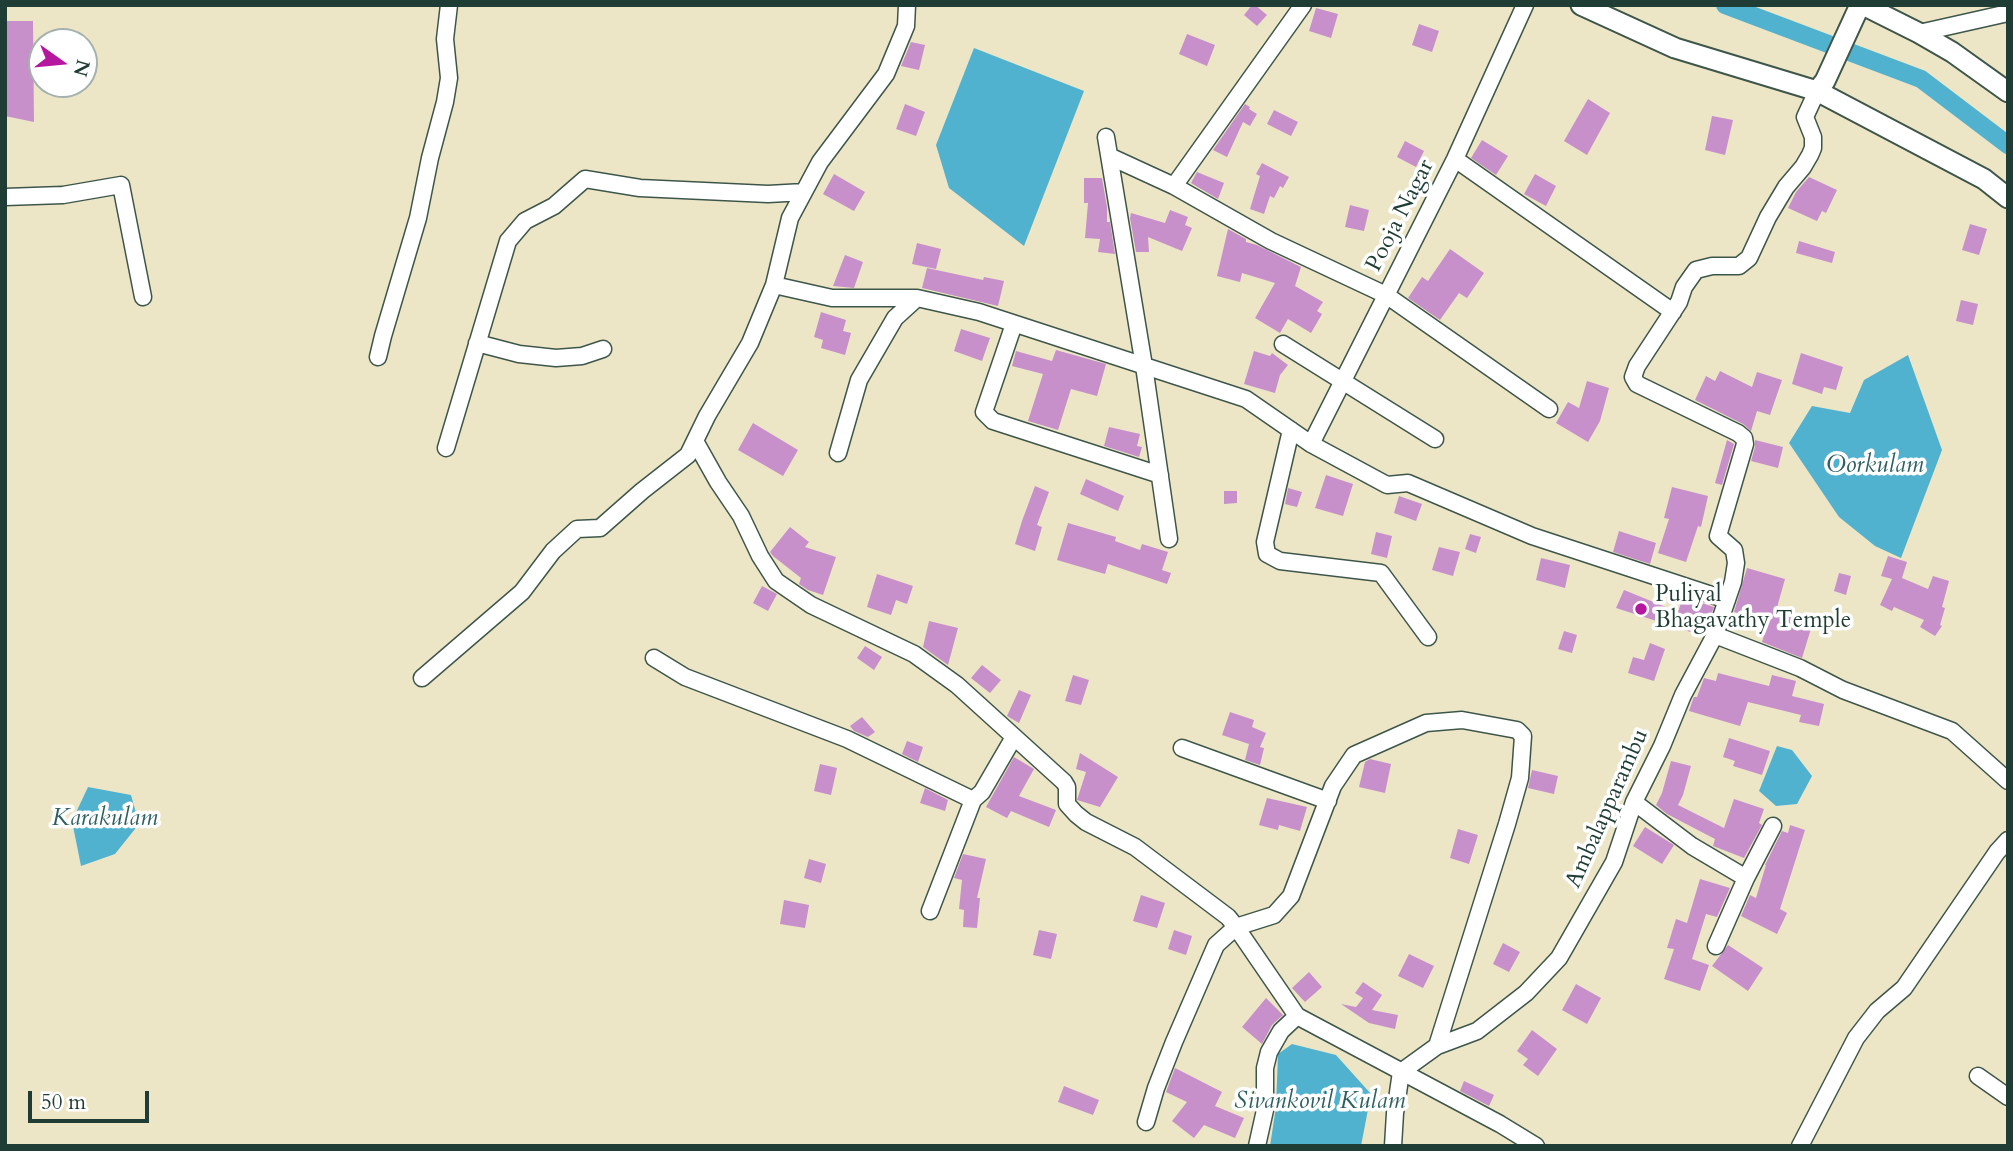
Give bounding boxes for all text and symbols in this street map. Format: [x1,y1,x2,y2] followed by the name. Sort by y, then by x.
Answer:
[28,28,98,98] north arrow
[67,57,96,79] text: N
[1361,155,1441,277] street label: Pooja Nagar
[1826,452,1924,480] water label: Oorkulam
[1655,582,1851,636] place label: Puliyal Bhagavathy Temple
[1633,601,1649,617] marker: Puliyal Bhagavathy Temple
[1561,725,1655,893] street label: Ambalapparambu
[52,805,158,833] water label: Karakulam
[32,1078,152,1122] scale bar
[41,1088,86,1117] text: 50 m
[1234,1088,1406,1116] water label: Sivankovil Kulam

